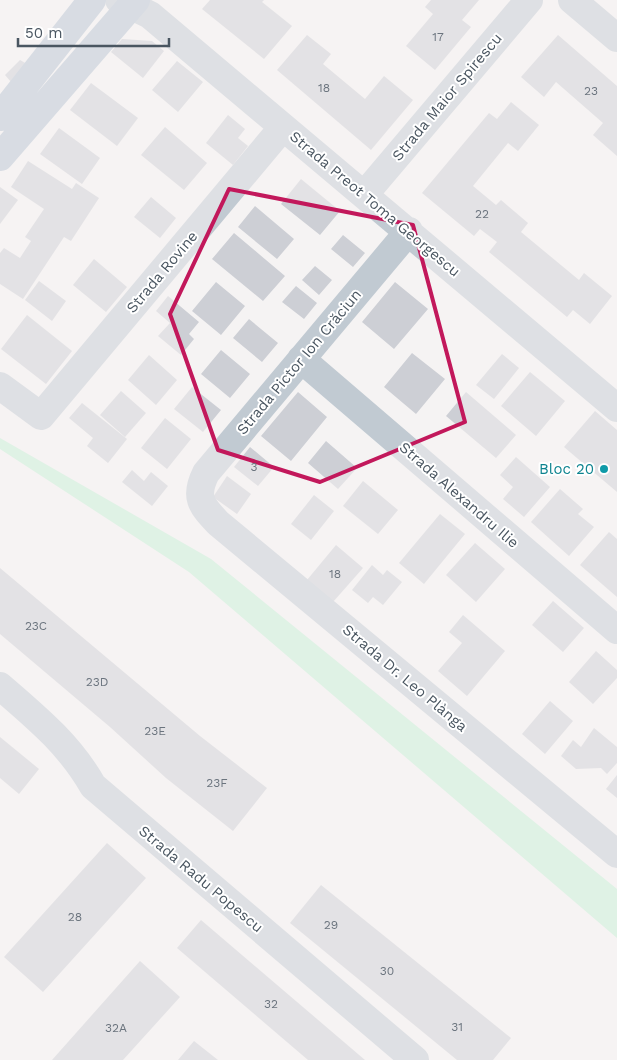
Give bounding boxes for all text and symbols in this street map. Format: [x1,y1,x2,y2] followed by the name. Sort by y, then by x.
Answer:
[18,15,169,47] scale bar
[25,24,62,42] text: 50 m
[388,30,506,164] street label: Strada Maior Spirescu
[432,30,444,44] house number: 17
[318,81,330,95] house number: 18
[584,84,598,98] house number: 23
[286,127,464,281] street label: Strada Preot Toma Georgescu
[475,207,489,221] house number: 22
[123,227,201,317] street label: Strada Rovine
[233,286,365,438] street label: Strada Pictor Ion Crăciun
[396,438,522,552] street label: Strada Alexandru Ilie
[251,460,258,474] house number: 3
[539,460,594,478] place label: Bloc 20
[598,463,610,475] marker: Bloc 20
[329,567,341,581] house number: 18
[25,619,47,633] house number: 23C
[339,621,471,736] street label: Strada Dr. Leo Plànga
[86,675,108,689] house number: 23D
[144,724,166,738] house number: 23E
[206,776,228,790] house number: 23F
[135,822,267,936] street label: Strada Radu Popescu
[68,910,82,924] house number: 28
[324,918,338,932] house number: 29
[380,964,394,978] house number: 30
[264,997,278,1011] house number: 32
[451,1020,463,1034] house number: 31
[105,1021,127,1035] house number: 32A

